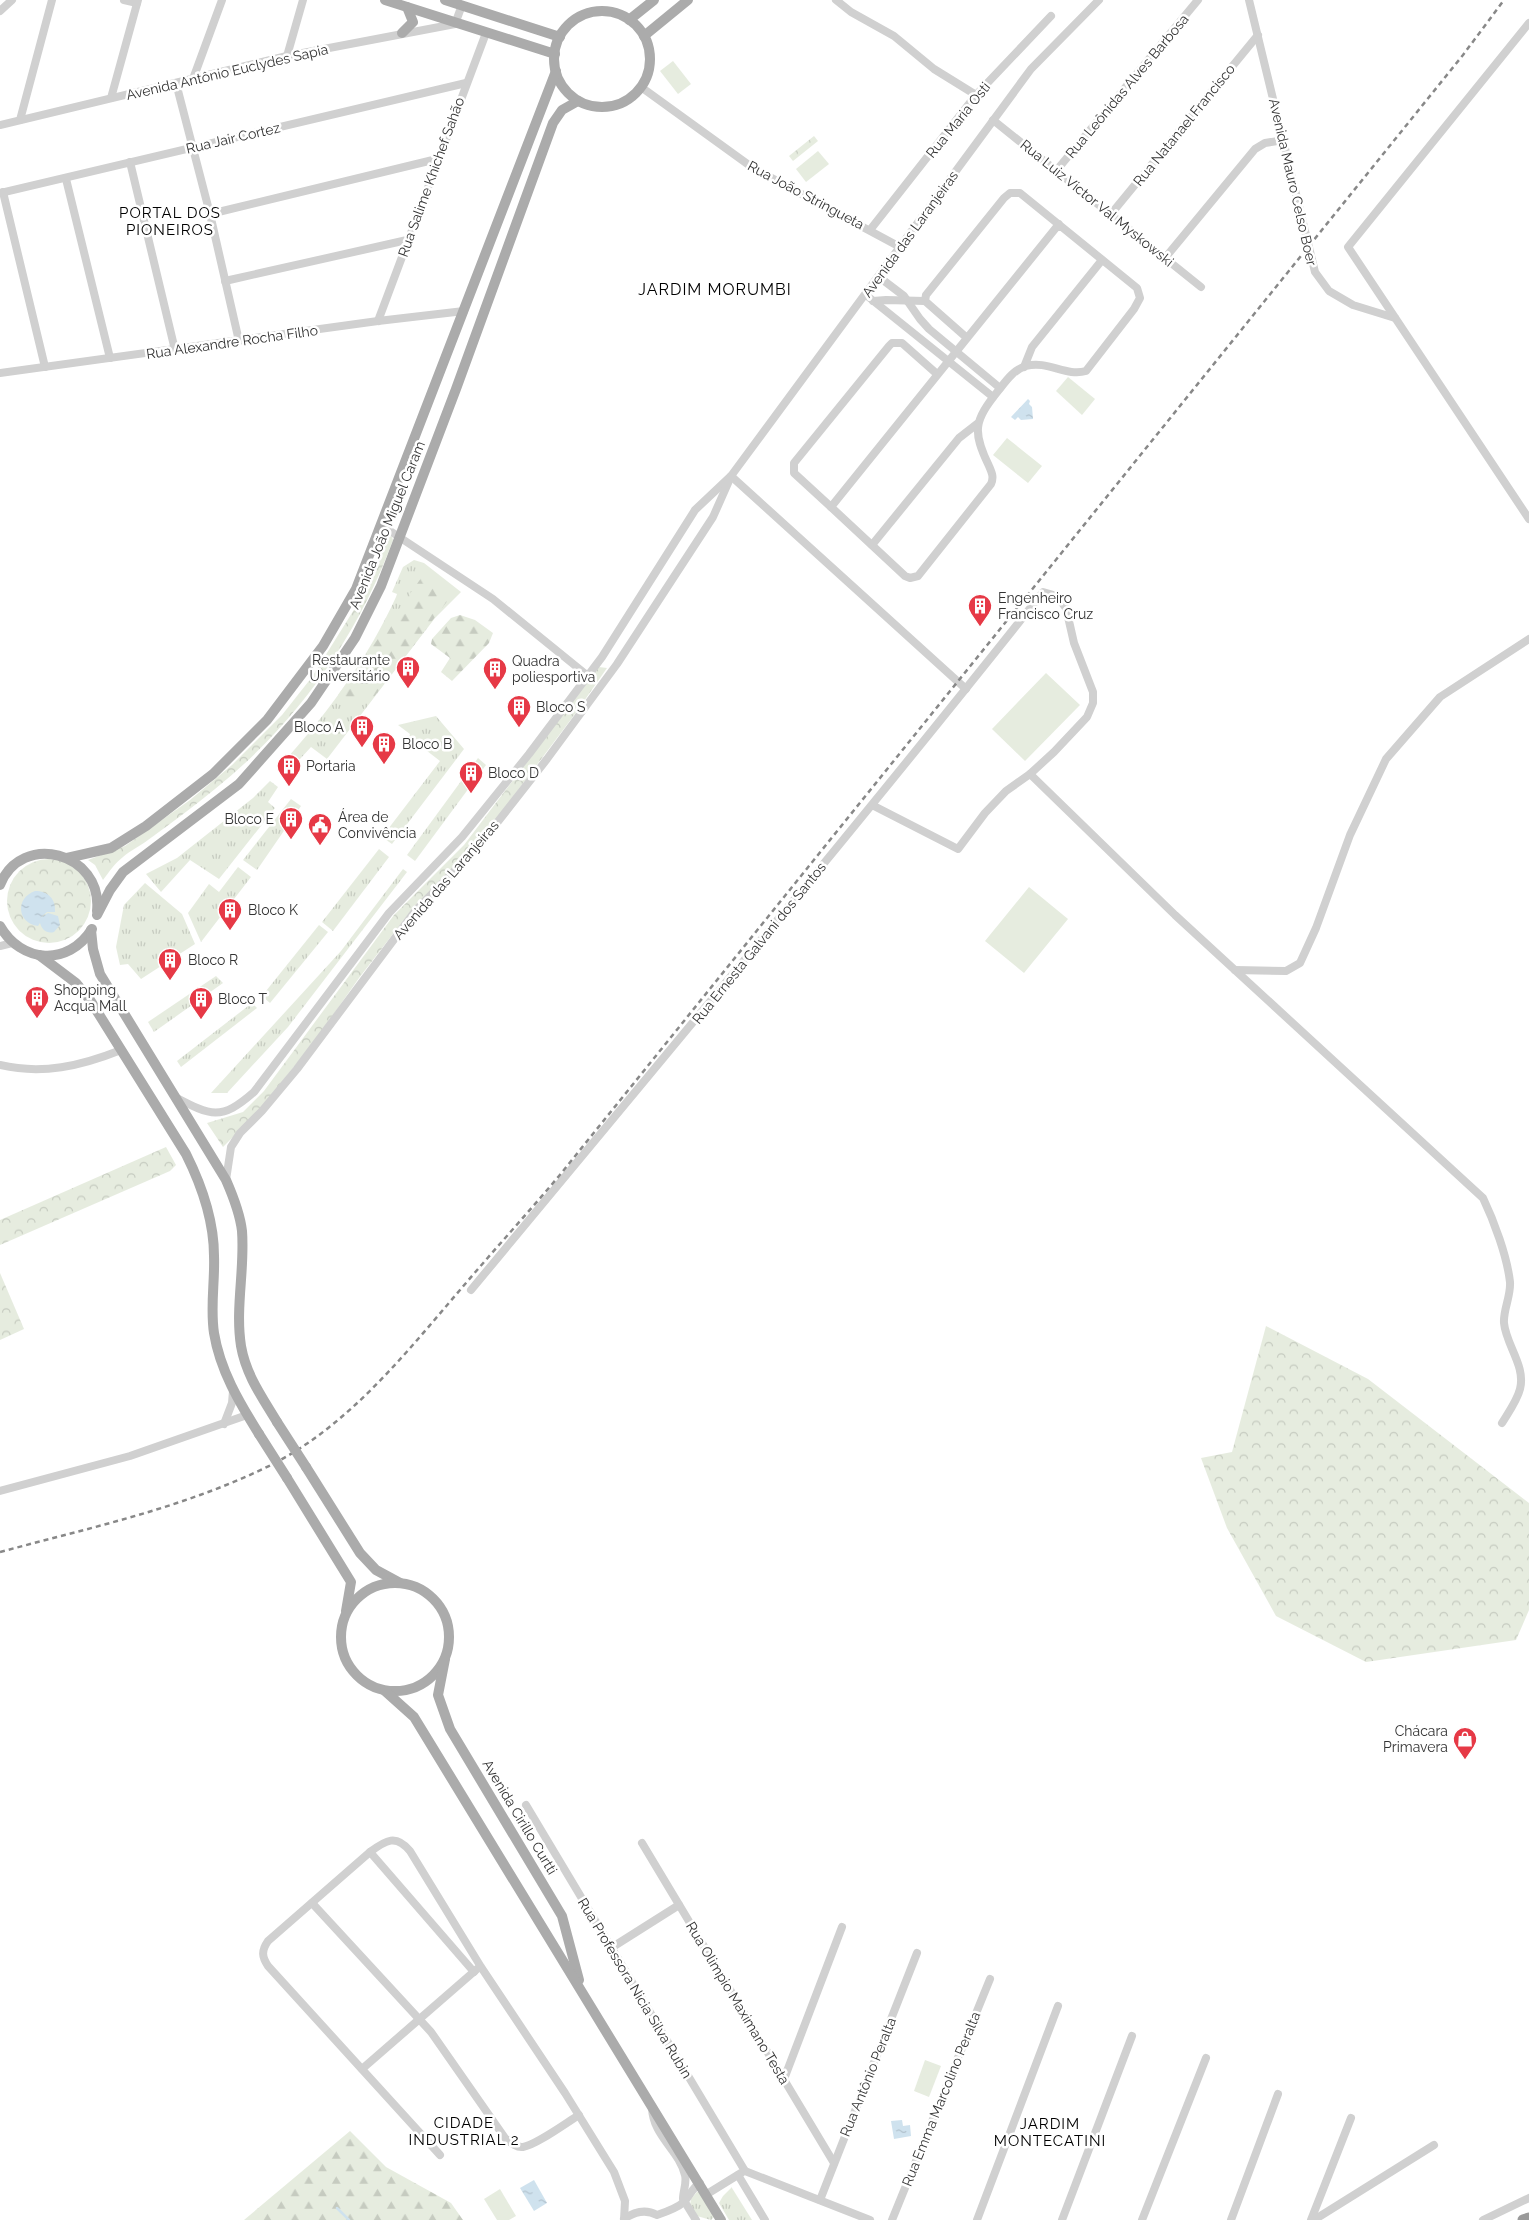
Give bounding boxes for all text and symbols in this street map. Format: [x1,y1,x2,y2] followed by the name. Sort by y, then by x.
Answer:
[1062,11,1192,161] street label: Rua Leônidas Alves Barbosa
[125,41,329,103] street label: Avenida Antônio Euclydes Sapia
[1130,61,1238,189] street label: Rua Natanael Francisco
[923,79,993,161] street label: Rua Maria Osti
[395,95,467,259] street label: Rua Salime Khichef Sahão
[1266,97,1320,267] street label: Avenida Mauro Celso Boer
[184,119,282,157] street label: Rua Jair Cortez
[1017,136,1177,270] street label: Rua Luiz Victor Val Myskowski
[745,158,867,232] street label: Rua João Stringueta
[859,167,961,300] street label: Avenida das Laranjeiras
[119,204,221,239] district label: PORTAL DOS PIONEIROS
[638,280,792,299] district label: JARDIM MORUMBI
[145,322,319,362] street label: Rua Alexandre Rocha Filho
[346,439,428,611] street label: Avenida João Miguel Caram
[998,590,1093,622] place label: Engenheiro Francisco Cruz
[967,593,993,627] building icon: Engenheiro Francisco Cruz
[310,652,390,684] place label: Restaurante Universitário
[512,653,595,685] place label: Quadra poliesportiva
[395,655,421,689] building icon: Restaurante Universitário
[482,656,508,690] building icon: Quadra poliesportiva
[506,694,532,728] building icon: Bloco S
[536,699,586,715] place label: Bloco S
[349,714,375,748] building icon: Bloco A
[294,719,345,735] place label: Bloco A
[371,731,397,765] building icon: Bloco B
[402,736,452,752] place label: Bloco B
[276,753,302,787] building icon: Portaria
[306,758,356,774] place label: Portaria
[458,760,484,794] building icon: Bloco D
[488,765,539,781] place label: Bloco D
[278,806,304,840] building icon: Bloco E
[338,808,416,841] place label: Área de Convivência
[224,811,274,827] place label: Bloco E
[307,812,333,846] public building icon: Área de Convivência
[390,817,502,943] street label: Avenida das Laranjeiras
[689,859,829,1027] street label: Rua Ernesta Galvani dos Santos
[217,897,243,931] building icon: Bloco K
[248,902,298,918] place label: Bloco K
[157,947,183,981] building icon: Bloco R
[188,952,238,968] place label: Bloco R
[54,982,127,1014] place label: Shopping Acqua Mall
[24,985,50,1019] building icon: Shopping Acqua Mall
[188,986,214,1020] building icon: Bloco T
[218,991,268,1007] place label: Bloco T
[1383,1723,1448,1755] place label: Chácara Primavera
[1452,1726,1478,1760] shop icon: Chácara Primavera
[479,1757,561,1877] street label: Avenida Cirillo Curtti
[575,1895,695,2081] street label: Rua Professora Nicia Silva Rubin
[683,1919,793,2087] street label: Rua Olimpio Maximano Testa
[899,2009,983,2189] street label: Rua Emma Marcolino Peralta
[837,2015,899,2139] street label: Rua Antônio Peralta
[408,2114,520,2149] district label: CIDADE INDUSTRIAL 2
[994,2115,1106,2150] district label: JARDIM MONTECATINI

